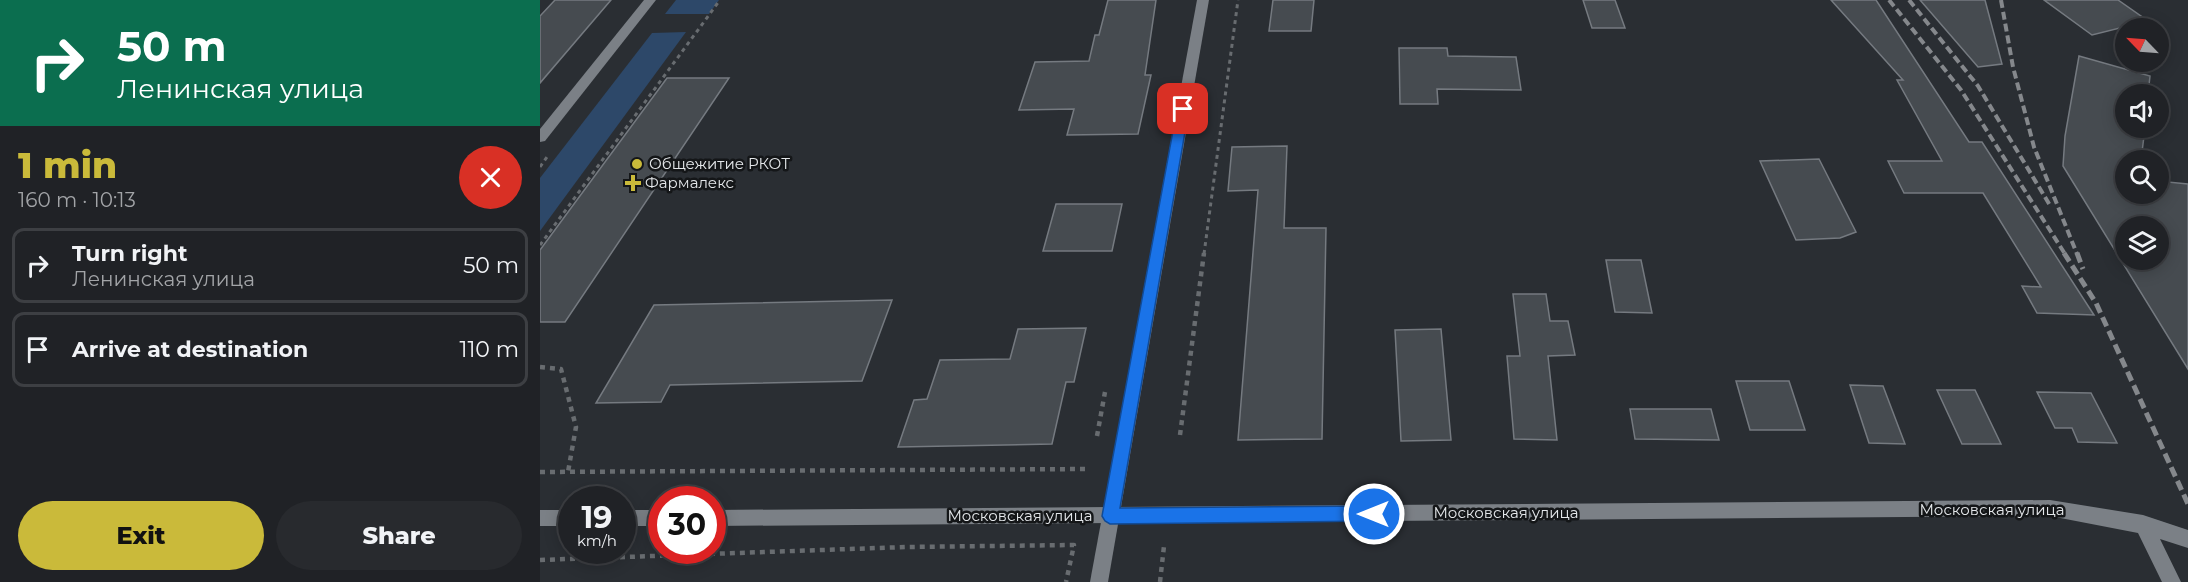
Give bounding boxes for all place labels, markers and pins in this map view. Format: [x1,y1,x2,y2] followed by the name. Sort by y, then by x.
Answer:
[1157,83,1208,134] pin
[649,154,790,173] place label: Общежитие РКОТ
[630,157,644,171] marker: Общежитие РКОТ
[645,173,734,192] place label: Фармалекс
[626,176,640,190] marker: Фармалекс

